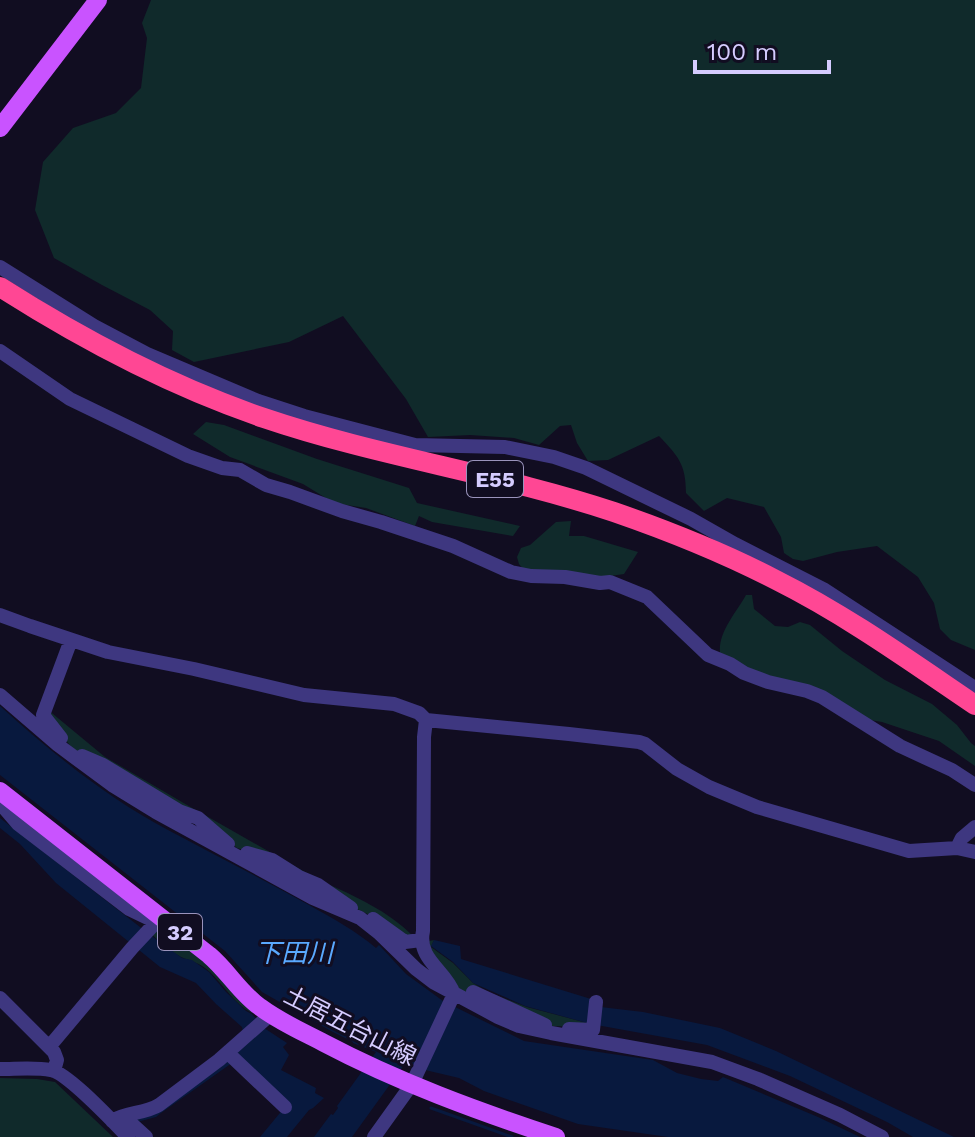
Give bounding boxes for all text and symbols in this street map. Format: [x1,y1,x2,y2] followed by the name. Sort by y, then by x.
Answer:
[695,24,829,74] scale bar
[707,38,777,66] text: 100 m
[467,461,523,497] road number: E55
[158,914,202,950] road number: 32
[255,938,336,968] water label: 下田川
[279,981,421,1071] street label: 土居五台山線

